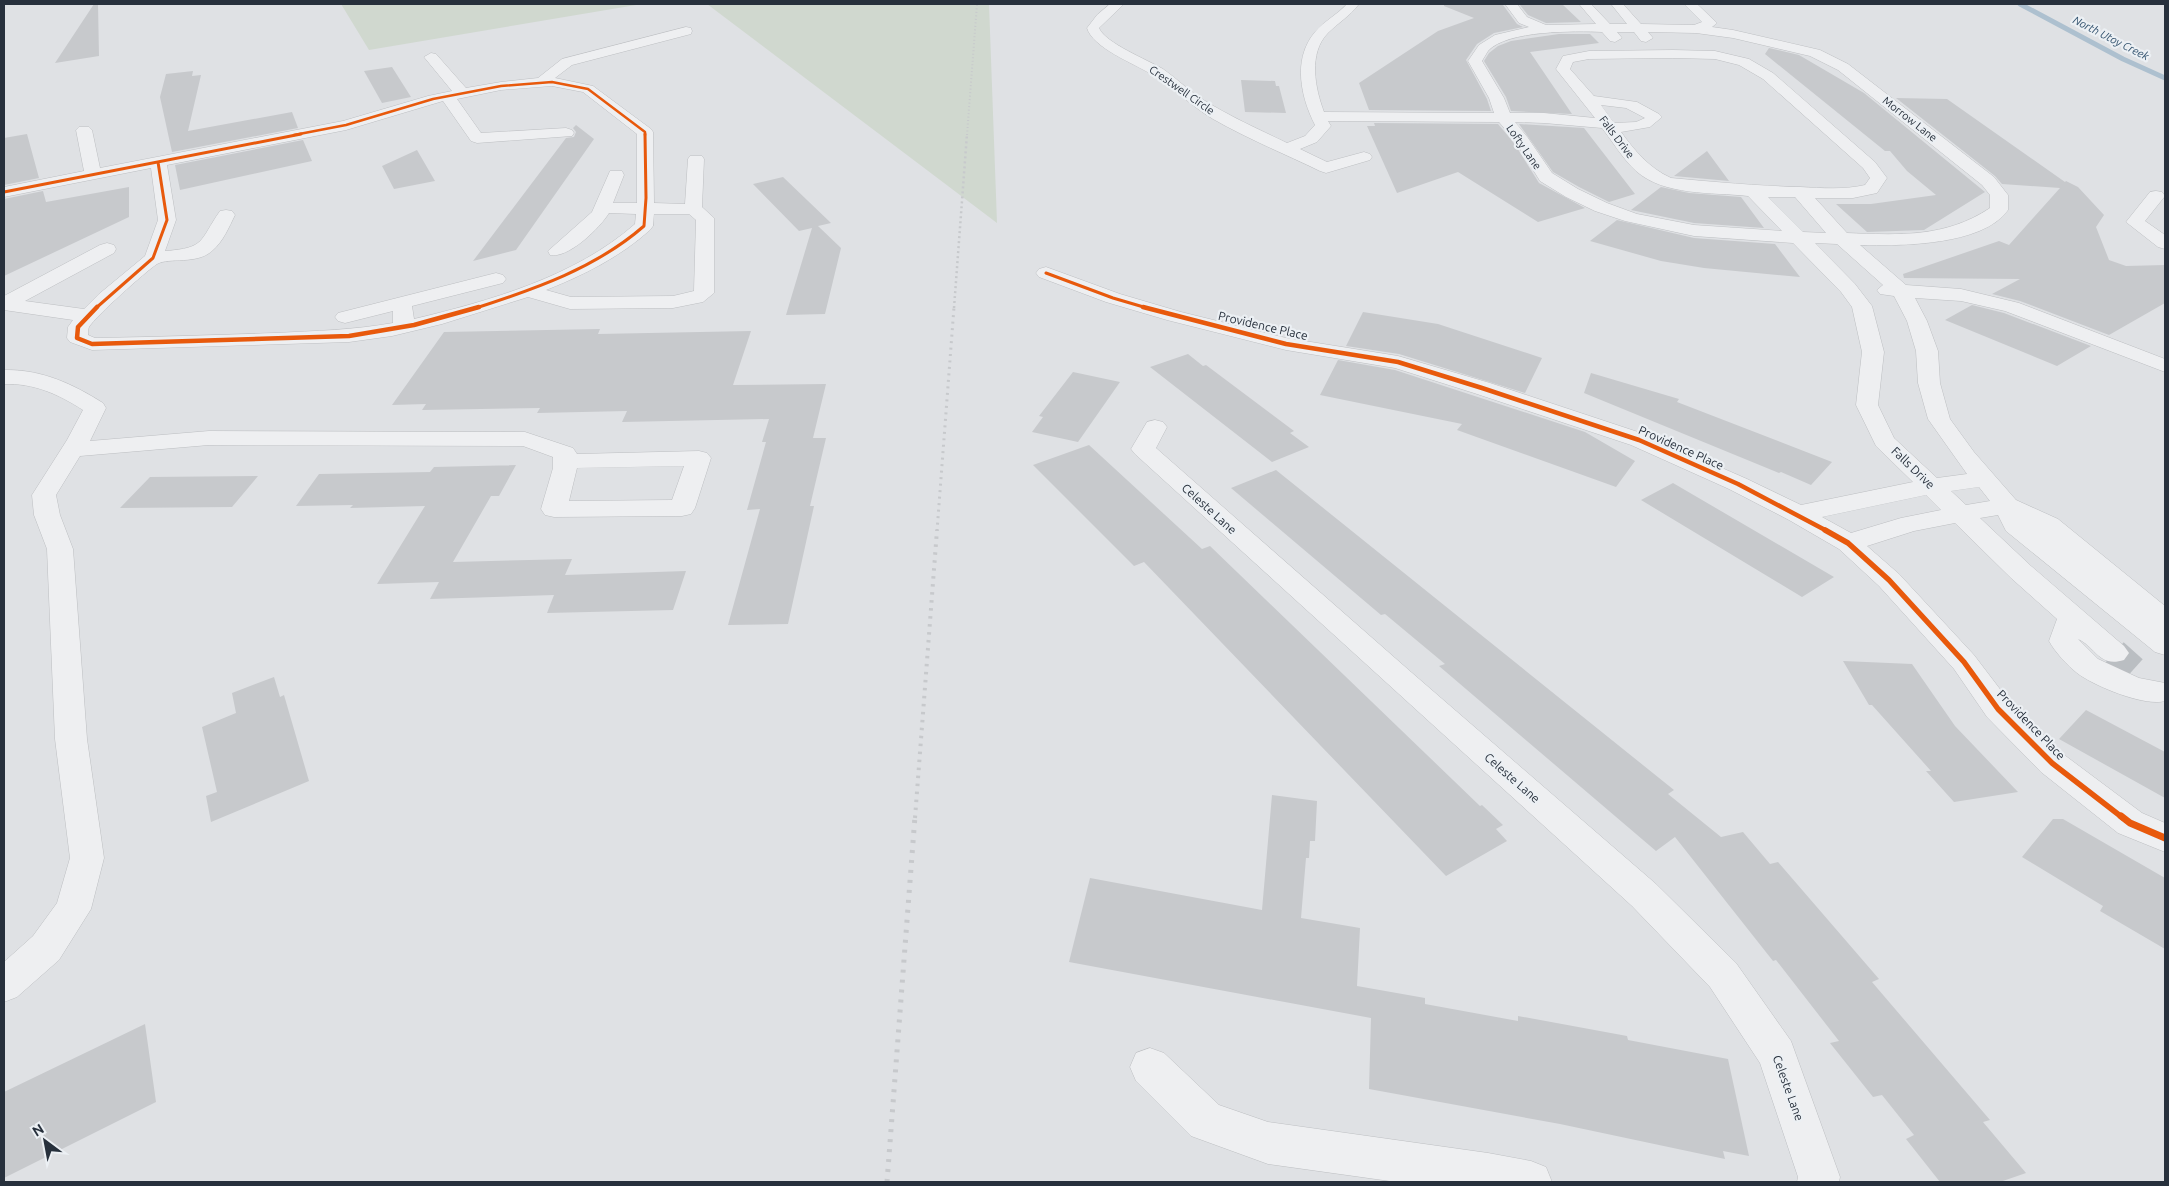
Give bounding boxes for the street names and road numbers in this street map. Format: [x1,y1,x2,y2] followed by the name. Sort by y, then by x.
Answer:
[1147,63,1217,117] street label: Crestwell Circle
[1881,94,1939,144] street label: Morrow Lane
[1597,113,1637,161] street label: Falls Drive
[1504,122,1544,172] street label: Lofty Lane
[1217,309,1309,342] street label: Providence Place
[1637,423,1726,472] street label: Providence Place
[1889,444,1938,491] street label: Falls Drive
[1179,481,1239,536] street label: Celeste Lane
[1995,687,2068,762] street label: Providence Place
[1482,750,1543,805] street label: Celeste Lane
[1771,1053,1806,1122] street label: Celeste Lane

